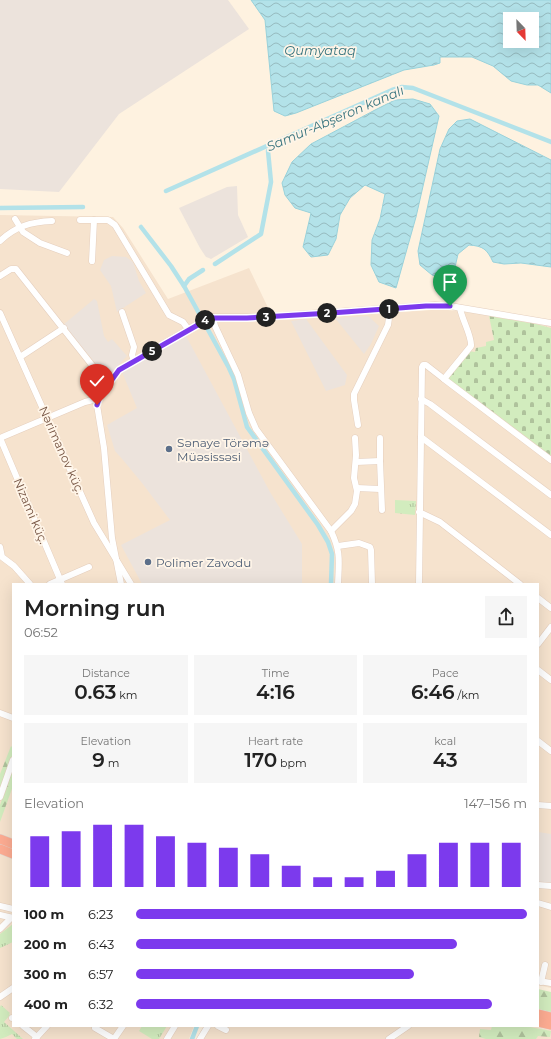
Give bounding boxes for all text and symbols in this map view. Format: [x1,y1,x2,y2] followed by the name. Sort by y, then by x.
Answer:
[503,12,539,48] north arrow
[503,12,539,48] map controls
[284,42,356,58] water label: Qumyataq
[264,82,406,154] water label: Samur-Abşeron kanalı
[433,265,467,306] pin
[439,271,461,293] icon: arrive
[379,299,399,319] pin: 1
[387,302,391,316] text: 1
[317,303,337,323] pin: 2
[324,306,330,320] text: 2
[256,307,276,327] pin: 3
[195,310,215,330] pin: 4
[263,310,269,324] text: 3
[201,313,209,327] text: 4
[142,341,162,361] pin: 5
[149,344,155,358] text: 5
[80,364,114,405] pin
[86,370,108,392] icon: check
[36,404,88,496] street label: Nərimanov küç.
[177,435,269,464] place label: Sənaye Törəmə Müəsissəsi
[164,444,174,454] marker: Sənaye Törəmə Müəsissəsi
[10,476,52,546] street label: Nizami küç.
[156,555,251,570] place label: Polimer Zavodu
[143,557,153,567] marker: Polimer Zavodu
[24,595,165,622] text: Morning run
[485,596,527,638] button: share
[24,624,58,640] text: 06:52
[82,666,130,680] text: Distance
[262,666,289,680] text: Time
[432,666,459,680] text: Pace
[74,680,116,704] text: 0.63
[256,680,295,704] text: 4:16
[411,680,455,704] text: 6:46
[116,688,137,702] text: km
[455,688,479,702] text: /km
[80,734,131,748] text: Elevation
[248,734,303,748] text: Heart rate
[434,734,456,748] text: kcal
[92,748,105,772] text: 9
[244,748,277,772] text: 170
[433,748,458,772] text: 43
[105,756,119,770] text: m
[277,756,307,770] text: bpm
[24,795,84,811] text: Elevation
[464,795,527,811] text: 147–156 m
[24,906,64,922] text: 100 m
[88,906,113,922] text: 6:23
[24,936,67,952] text: 200 m
[88,936,114,952] text: 6:43
[24,966,67,982] text: 300 m
[88,966,114,982] text: 6:57
[24,996,68,1012] text: 400 m
[88,996,113,1012] text: 6:32

